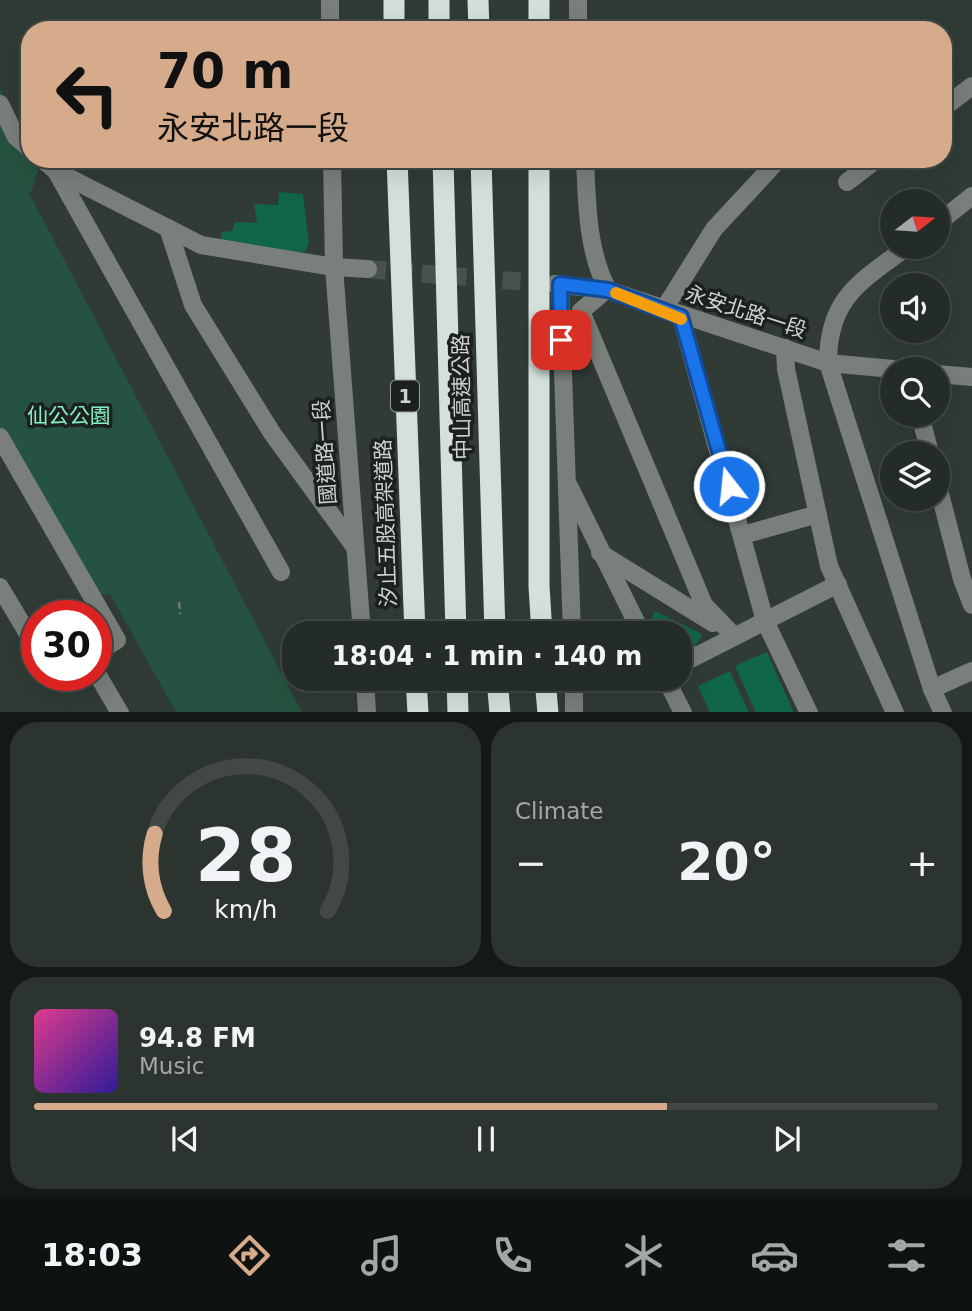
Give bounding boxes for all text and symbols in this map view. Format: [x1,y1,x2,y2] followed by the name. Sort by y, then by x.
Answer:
[157,43,293,100] text: 70 m
[42,49,133,140] icon: left
[157,109,349,147] text: 永安北路一段
[880,189,950,259] north arrow
[880,189,950,511] map controls
[880,273,950,343] button: sound
[682,281,810,343] street label: 永安北路一段
[531,310,591,370] pin
[542,321,580,359] icon: arrive
[449,334,475,460] street label: 中山高速公路
[880,357,950,427] button: search
[391,380,419,412] road number: 1
[309,399,341,505] street label: 國道路一段
[27,404,111,428] park label: 仙公公園
[371,439,401,607] street label: 汐止五股高架道路
[880,441,950,511] button: layers
[692,449,766,523] position arrow
[21,600,112,691] speed limit sign: 30
[332,641,642,671] text: 18:04 · 1 min · 140 m
[515,798,604,824] text: Climate
[195,813,296,898] text: 28
[677,832,776,892] text: 20°
[515,841,547,885] text: −
[906,841,938,885] text: +
[214,894,277,923] text: km/h
[139,1023,256,1053] text: 94.8 FM
[139,1053,204,1079] text: Music
[166,1120,204,1158] icon: previous
[467,1120,505,1158] icon: pause
[768,1120,806,1158] icon: next
[225,1231,274,1280] icon: directions
[357,1231,406,1280] icon: music
[488,1231,537,1280] icon: phone
[619,1231,668,1280] icon: climate
[750,1231,799,1280] icon: car
[882,1231,931,1280] icon: filters
[41,1236,143,1274] text: 18:03

